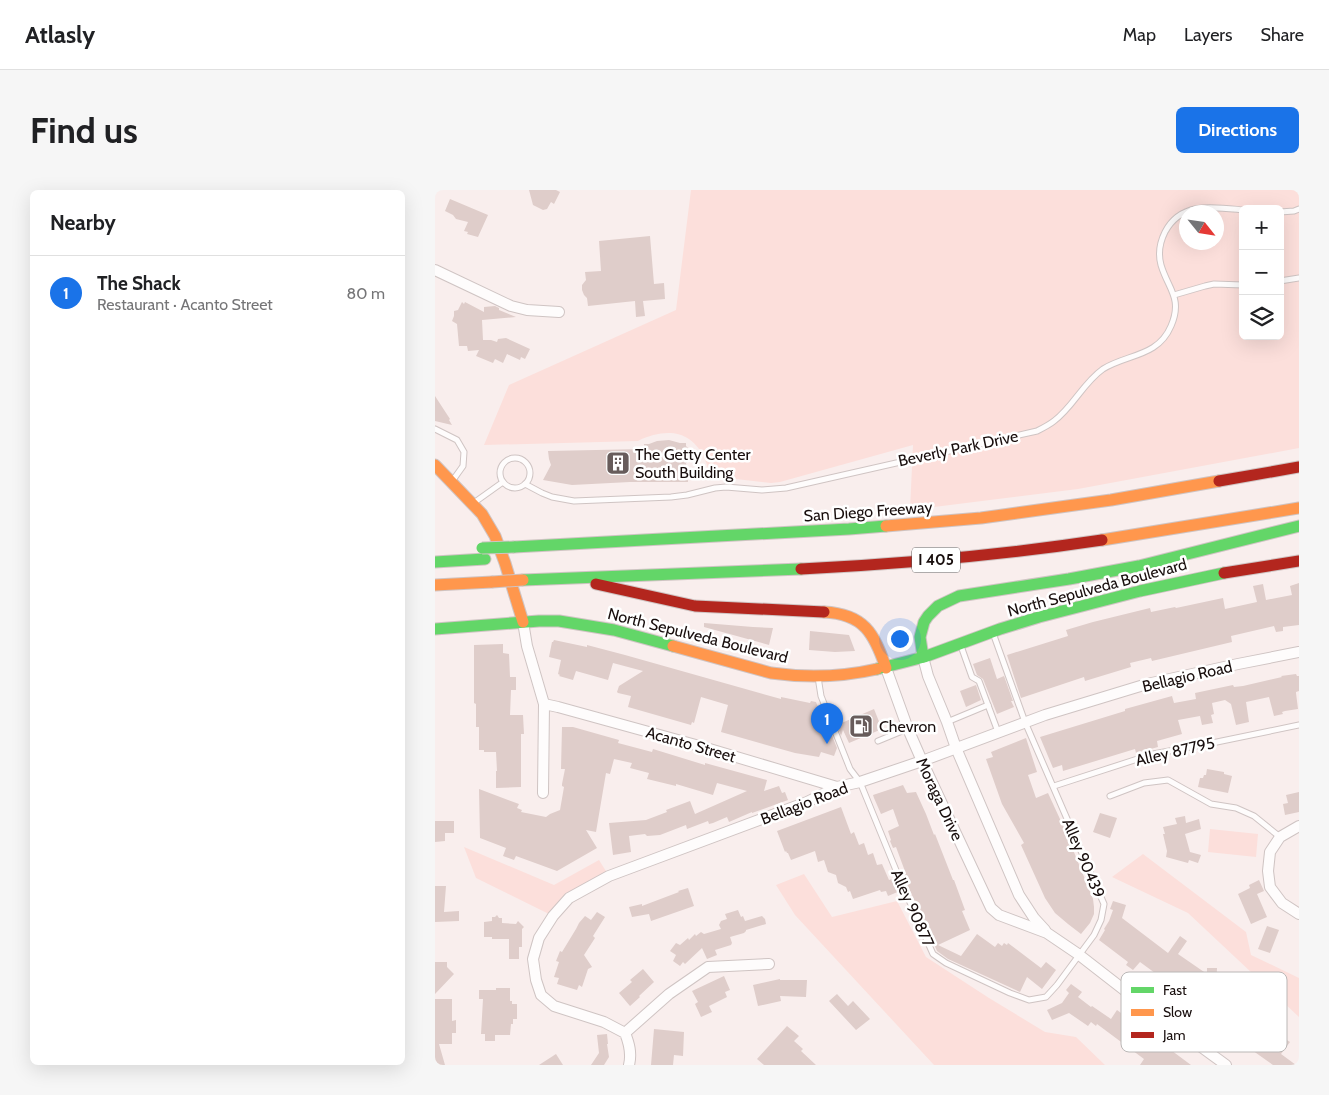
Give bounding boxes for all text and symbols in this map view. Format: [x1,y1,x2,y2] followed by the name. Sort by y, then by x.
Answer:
[25,20,95,49] text: Atlasly
[1123,24,1156,46] text: Map
[1184,24,1233,46] text: Layers
[1261,24,1304,46] text: Share
[1176,107,1299,153] button: Directions
[30,109,138,152] text: Find us
[1179,205,1224,250] north arrow
[1239,205,1284,340] map controls
[1239,205,1284,250] button: +
[50,210,116,235] text: Nearby
[1239,250,1284,295] button: −
[97,272,181,295] text: The Shack
[63,284,69,303] text: 1
[347,284,385,303] text: 80 m
[97,295,273,314] text: Restaurant · Acanto Street
[1239,295,1284,340] button: layers
[896,426,1020,470] street label: Beverly Park Drive
[635,445,751,482] place label: The Getty Center South Building
[605,450,631,476] building icon: The Getty Center South Building
[803,498,933,525] street label: San Diego Freeway
[912,548,960,572] road number: I 405
[1005,554,1189,621] street label: North Sepulveda Boulevard
[606,604,790,667] street label: North Sepulveda Boulevard
[887,626,913,652] your location
[1140,657,1234,696] street label: Bellagio Road
[811,703,843,744] pin: 1
[848,713,874,739] fuel station icon: Chevron
[879,717,936,736] place label: Chevron
[644,723,738,766] street label: Acanto Street
[1134,733,1216,770] street label: Alley 87795
[912,755,967,844] street label: Moraga Drive
[758,778,850,829] street label: Bellagio Road
[1058,816,1109,901] street label: Alley 90439
[887,866,938,950] street label: Alley 90877
[1121,972,1287,1052] legend
[1163,981,1187,999] text: Fast
[1163,1003,1192,1021] text: Slow
[1162,1026,1185,1044] text: Jam

